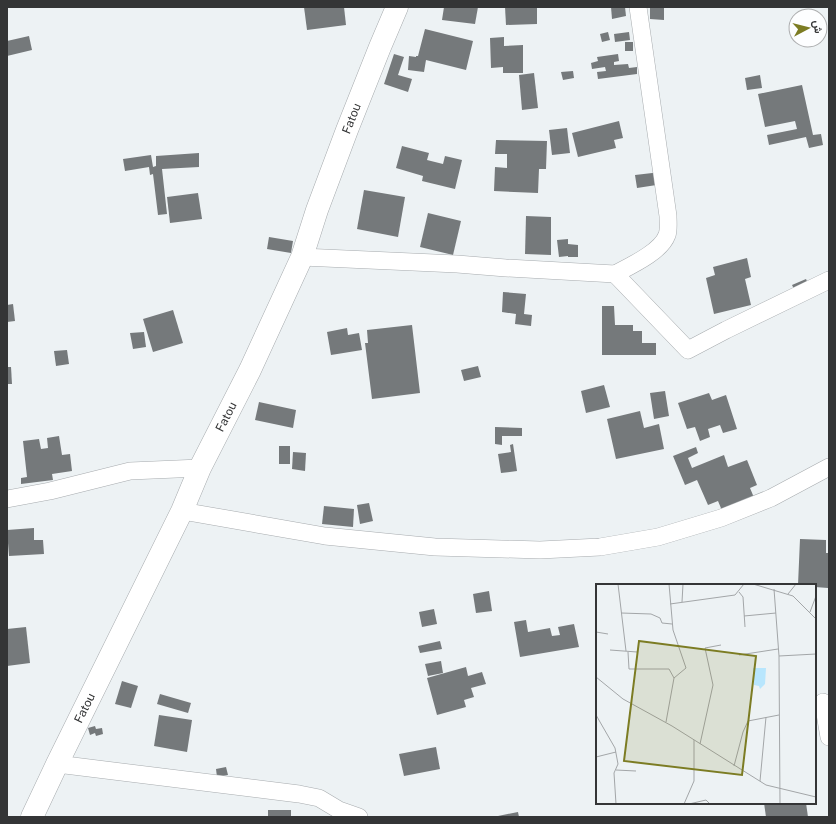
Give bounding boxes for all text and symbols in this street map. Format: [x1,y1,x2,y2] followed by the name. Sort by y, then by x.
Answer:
[788,8,828,48] north arrow
[810,19,825,34] text: ش
[339,101,364,136] street label: Fatou
[213,399,240,434] street label: Fatou
[596,584,816,804] inset map
[71,691,98,725] street label: Fatou

